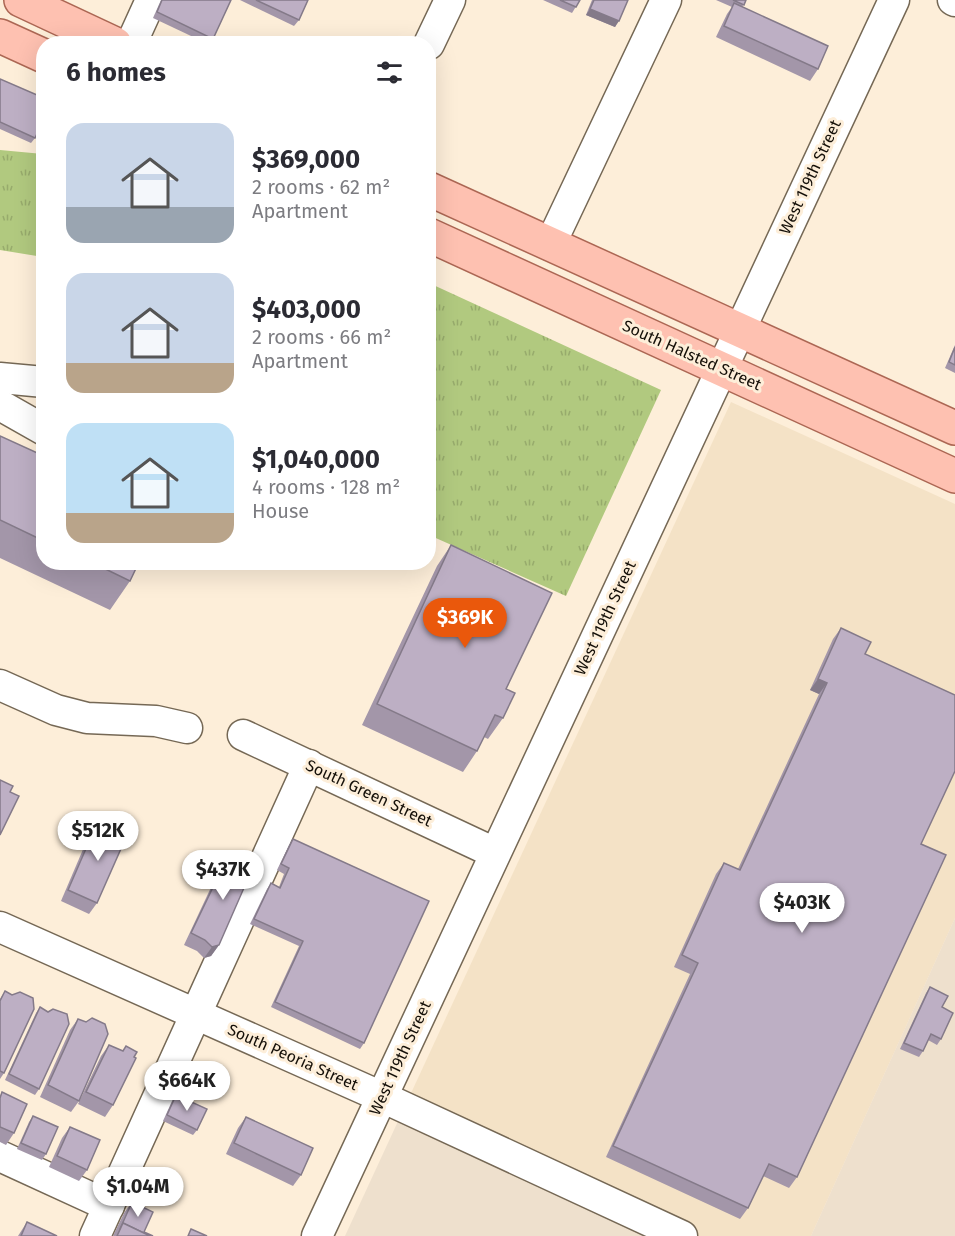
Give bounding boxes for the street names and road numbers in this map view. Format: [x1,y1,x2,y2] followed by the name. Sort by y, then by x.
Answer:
[775,117,845,237] street label: West 119th Street
[620,316,765,394] street label: South Halsted Street
[570,558,640,678] street label: West 119th Street
[303,755,435,831] street label: South Green Street
[365,998,435,1118] street label: West 119th Street
[225,1020,361,1094] street label: South Peoria Street

